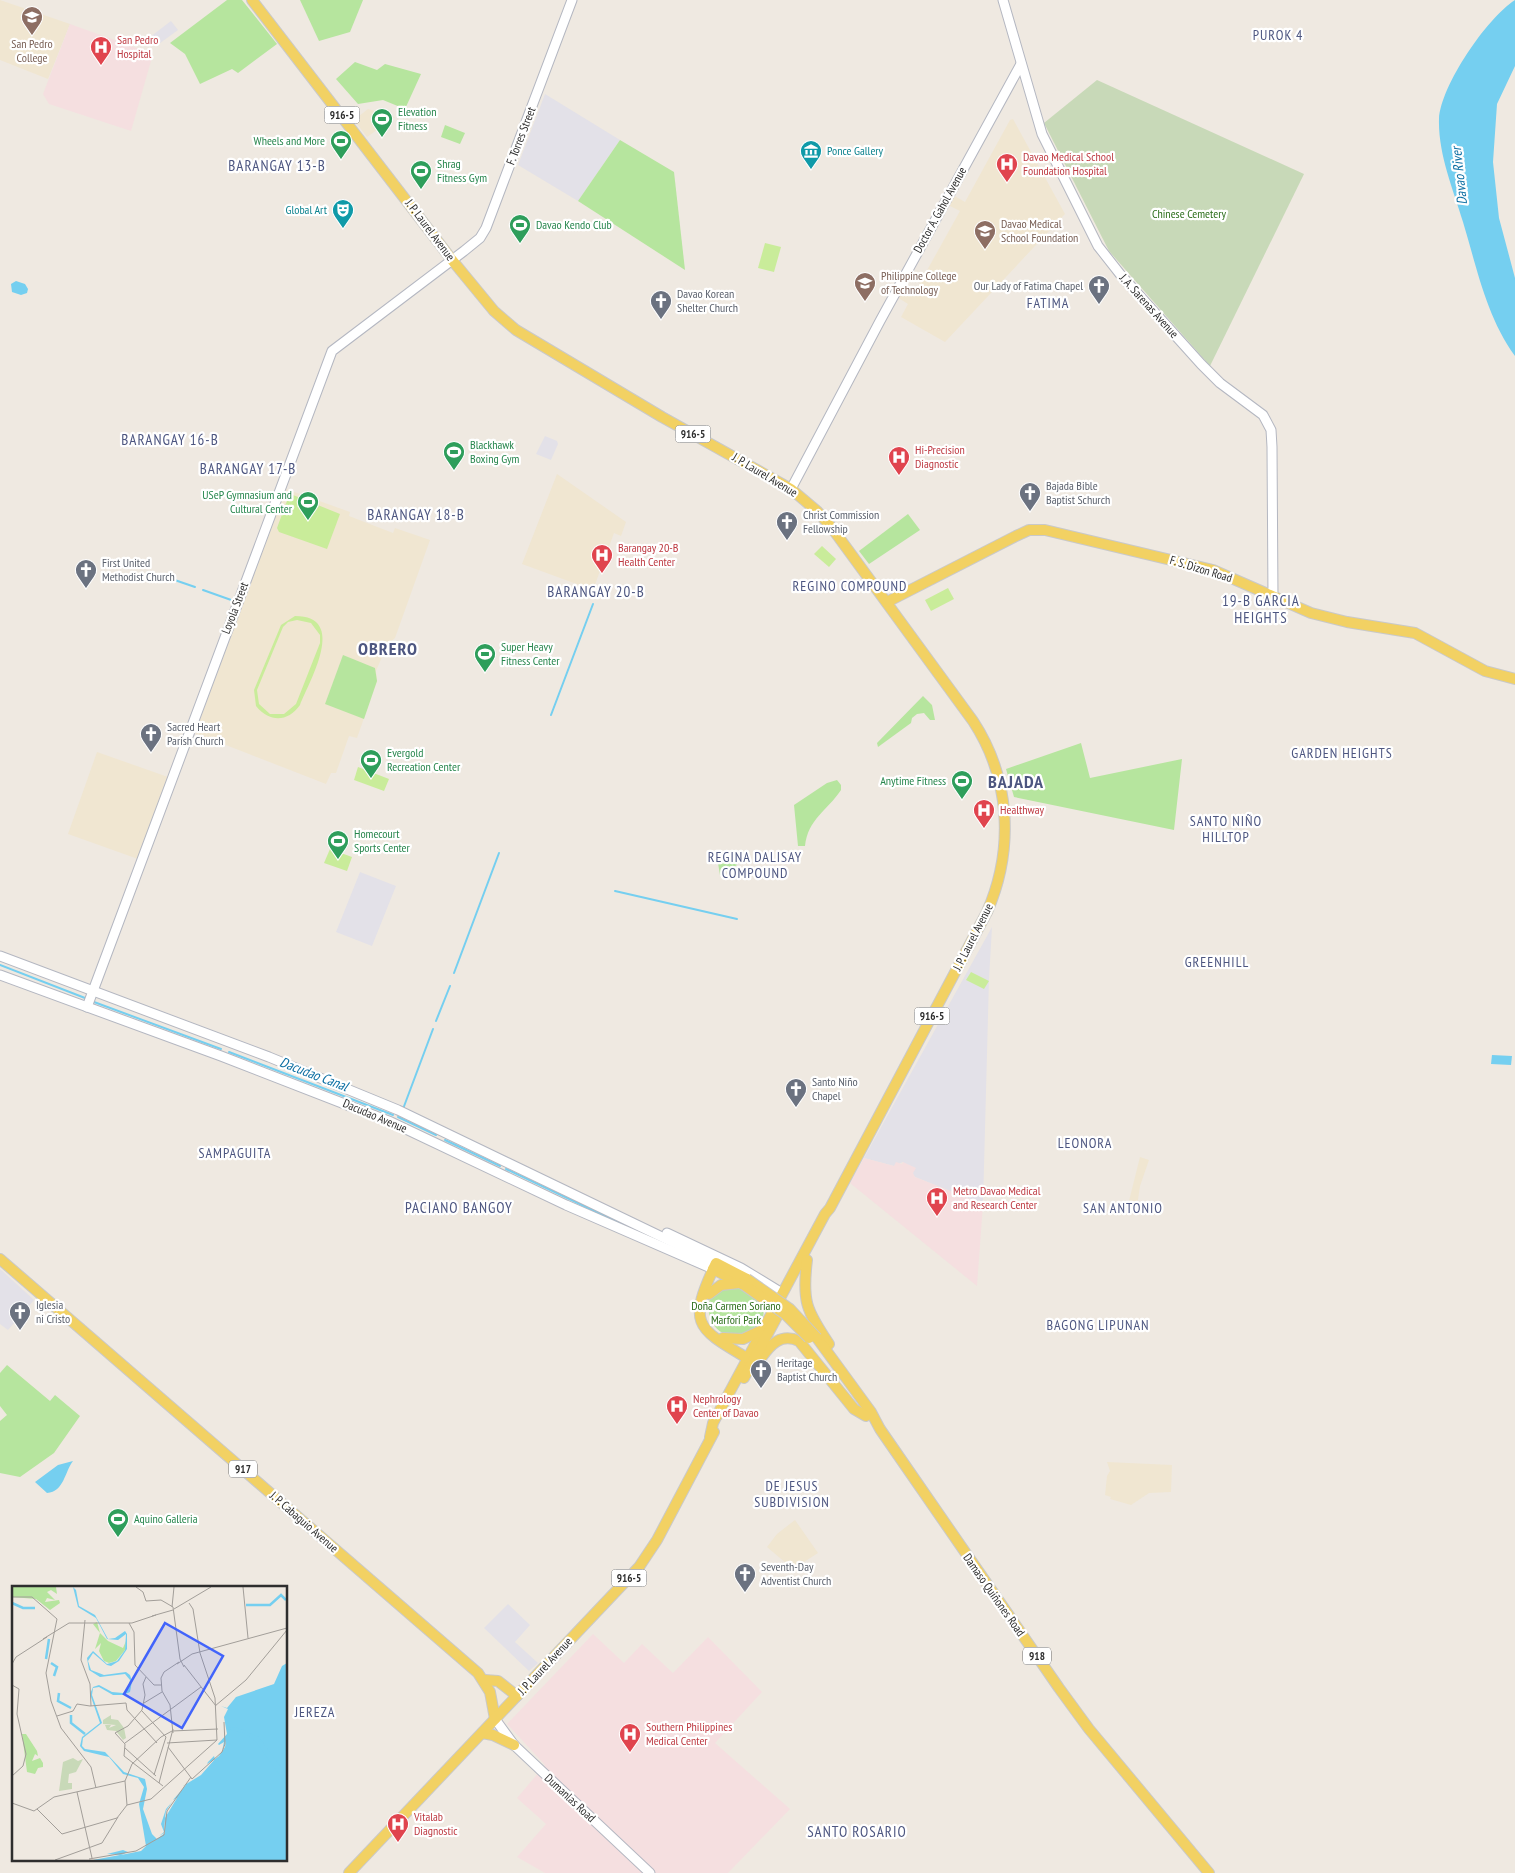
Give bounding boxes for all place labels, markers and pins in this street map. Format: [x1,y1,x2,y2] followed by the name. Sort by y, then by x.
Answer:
[20,5,44,36] school or university icon: San Pedro College
[117,32,158,61] place label: San Pedro Hospital
[89,35,113,66] hospital icon: San Pedro Hospital
[11,36,53,65] place label: San Pedro College
[398,104,437,133] place label: Elevation Fitness
[370,107,394,138] sports icon: Elevation Fitness
[329,129,353,160] sports icon: Wheels and More
[254,133,325,148] place label: Wheels and More
[799,139,823,170] museum icon: Ponce Gallery
[827,143,884,158] place label: Ponce Gallery
[1023,149,1114,178] place label: Davao Medical School Foundation Hospital
[995,152,1019,183] hospital icon: Davao Medical School Foundation Hospital
[437,156,487,185] place label: Shrag Fitness Gym
[409,159,433,190] sports icon: Shrag Fitness Gym
[331,198,355,229] theatre icon: Global Art
[286,202,328,217] place label: Global Art
[508,213,532,244] sports icon: Davao Kendo Club
[1001,216,1078,245] place label: Davao Medical School Foundation
[536,217,612,232] place label: Davao Kendo Club
[973,219,997,250] school or university icon: Davao Medical School Foundation
[881,268,956,297] place label: Philippine College of Technology
[853,271,877,302] school or university icon: Philippine College of Technology
[1087,274,1111,305] church icon: Our Lady of Fatima Chapel
[974,278,1083,293] place label: Our Lady of Fatima Chapel
[677,286,738,315] place label: Davao Korean Shelter Church
[649,289,673,320] church icon: Davao Korean Shelter Church
[470,437,520,466] place label: Blackhawk Boxing Gym
[442,440,466,471] sports icon: Blackhawk Boxing Gym
[915,442,965,471] place label: Hi-Precision Diagnostic
[887,445,911,476] hospital icon: Hi-Precision Diagnostic
[1046,478,1110,507] place label: Bajada Bible Baptist Schurch
[1018,481,1042,512] church icon: Bajada Bible Baptist Schurch
[202,487,293,516] place label: USeP Gymnasium and Cultural Center
[296,490,320,521] sports icon: USeP Gymnasium and Cultural Center
[803,507,879,536] place label: Christ Commission Fellowship
[775,510,799,541] church icon: Christ Commission Fellowship
[618,540,679,569] place label: Barangay 20-B Health Center
[590,543,614,574] hospital icon: Barangay 20-B Health Center
[102,555,175,584] place label: First United Methodist Church
[74,558,98,589] church icon: First United Methodist Church
[501,639,560,668] place label: Super Heavy Fitness Center
[473,642,497,673] sports icon: Super Heavy Fitness Center
[167,719,224,748] place label: Sacred Heart Parish Church
[139,722,163,753] church icon: Sacred Heart Parish Church
[387,745,461,774] place label: Evergold Recreation Center
[359,748,383,779] sports icon: Evergold Recreation Center
[950,769,974,800] sports icon: Anytime Fitness
[880,773,946,788] place label: Anytime Fitness
[972,798,996,829] hospital icon: Healthway
[1000,802,1044,817] place label: Healthway
[354,826,411,855] place label: Homecourt Sports Center
[326,829,350,860] sports icon: Homecourt Sports Center
[812,1074,858,1103] place label: Santo Niño Chapel
[784,1077,808,1108] church icon: Santo Niño Chapel
[953,1183,1041,1212] place label: Metro Davao Medical and Research Center
[925,1186,949,1217] hospital icon: Metro Davao Medical and Research Center
[36,1297,70,1326] place label: Iglesia ni Cristo
[8,1300,32,1331] church icon: Iglesia ni Cristo
[777,1355,837,1384] place label: Heritage Baptist Church
[749,1358,773,1389] church icon: Heritage Baptist Church
[693,1391,759,1420] place label: Nephrology Center of Davao
[665,1394,689,1425] hospital icon: Nephrology Center of Davao
[106,1507,130,1538] sports icon: Aquino Galleria
[134,1511,198,1526] place label: Aquino Galleria
[761,1559,831,1588] place label: Seventh-Day Adventist Church
[733,1562,757,1593] church icon: Seventh-Day Adventist Church
[646,1719,732,1748] place label: Southern Philippines Medical Center
[618,1722,642,1753] hospital icon: Southern Philippines Medical Center
[413,1809,458,1838] place label: Vitalab Diagnostic
[386,1812,410,1843] hospital icon: Vitalab Diagnostic

